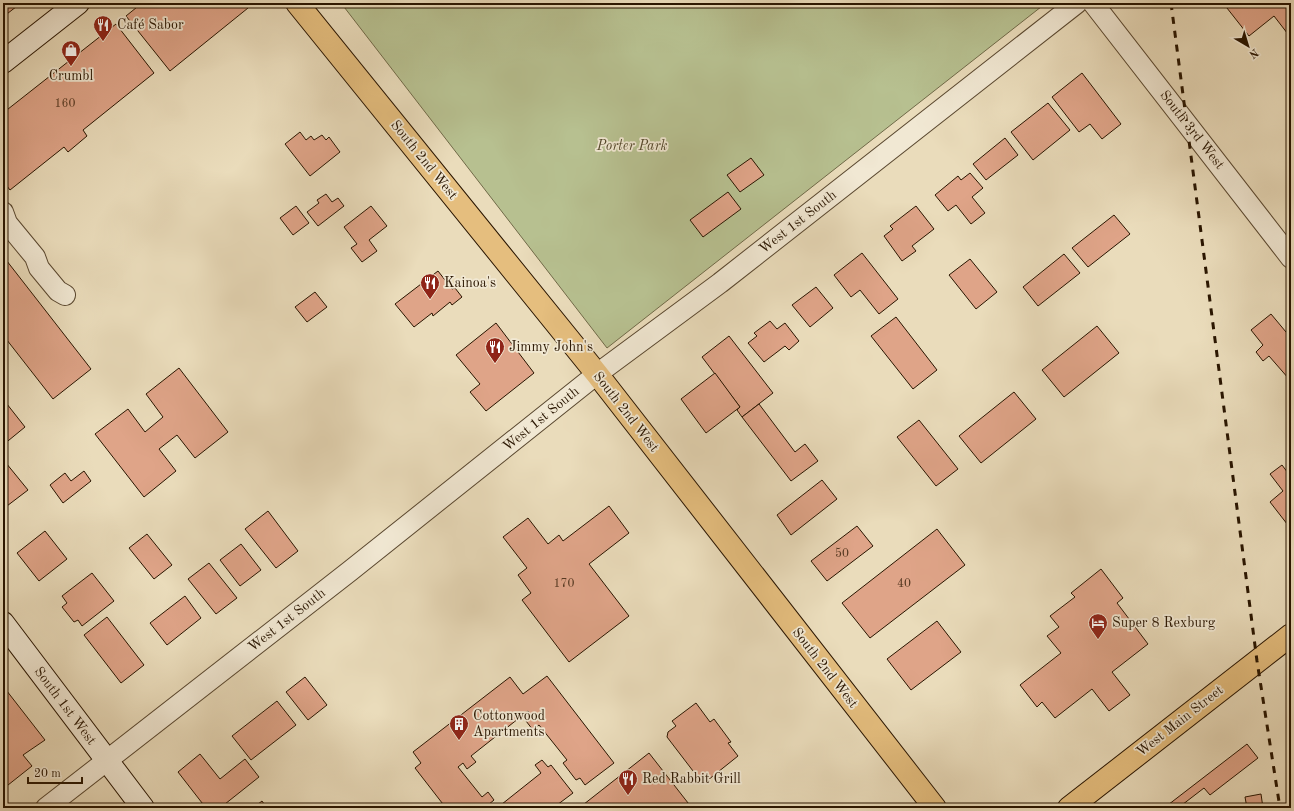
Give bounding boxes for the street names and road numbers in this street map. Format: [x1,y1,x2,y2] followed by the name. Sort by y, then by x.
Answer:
[1157,88,1227,172] street label: South 3rd West
[388,118,460,202] street label: South 2nd West
[757,187,839,256] street label: West 1st South
[590,369,662,455] street label: South 2nd West
[500,384,582,454] street label: West 1st South
[246,585,328,654] street label: West 1st South
[789,625,861,711] street label: South 2nd West
[31,664,99,748] street label: South 1st West
[1134,683,1226,759] street label: West Main Street

